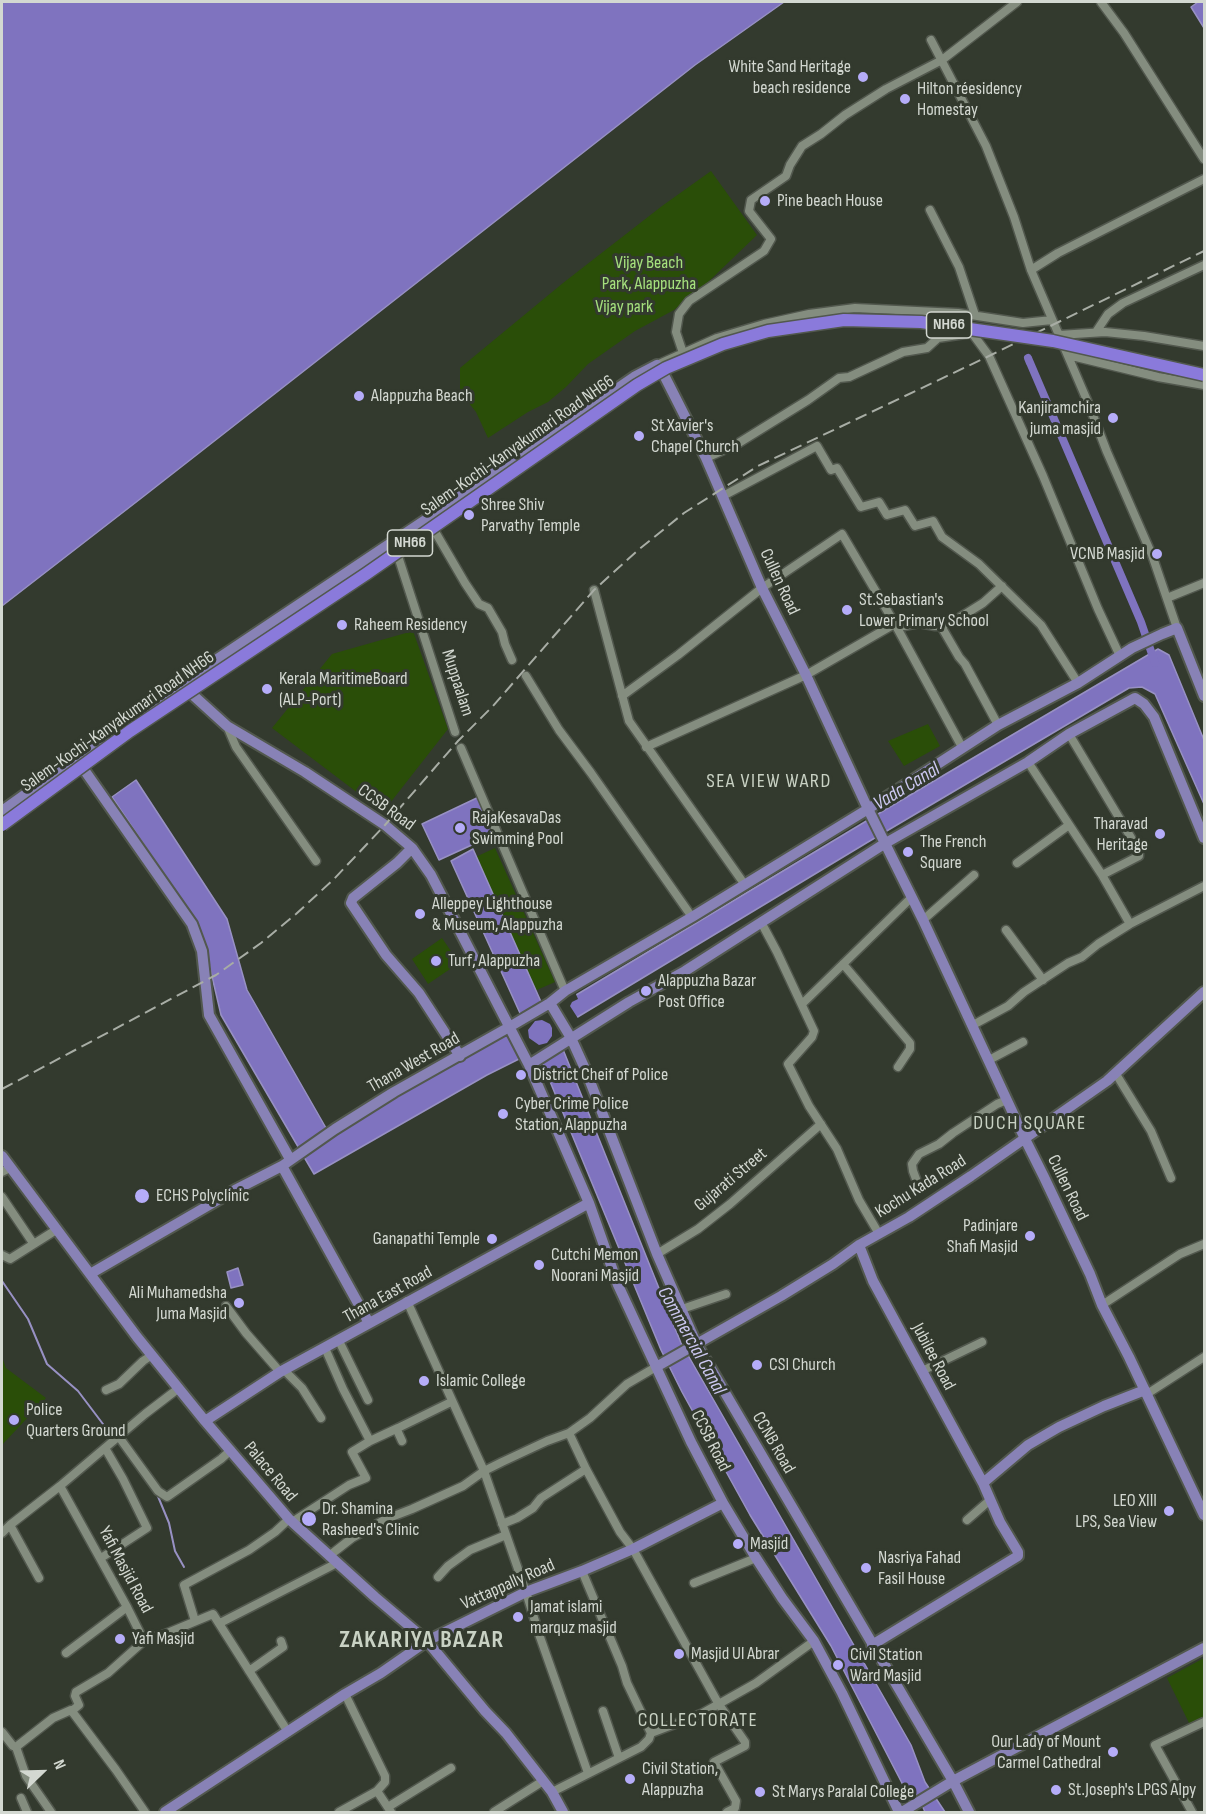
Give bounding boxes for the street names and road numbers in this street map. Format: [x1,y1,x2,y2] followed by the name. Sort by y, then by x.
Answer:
[926,312,972,338] road number: NH66
[417,371,619,521] street label: Salem-Kochi-Kanyakumari Road NH66
[388,530,432,556] road number: NH66
[754,545,804,619] street label: Cullen Road
[17,647,219,797] street label: Salem-Kochi-Kanyakumari Road NH66
[436,647,478,719] street label: Muppaalam
[353,780,419,836] street label: CCSB Road
[364,1028,464,1098] street label: Thana West Road
[690,1143,772,1217] street label: Gujarati Street
[872,1151,970,1223] street label: Kochu Kada Road
[1042,1152,1092,1224] street label: Cullen Road
[340,1262,436,1328] street label: Thana East Road
[906,1320,960,1394] street label: Jubilee Road
[685,1407,735,1475] street label: CCSB Road
[747,1408,799,1478] street label: CCNB Road
[239,1438,301,1506] street label: Palace Road
[93,1523,157,1617] street label: Yafi Masjid Road
[458,1555,558,1615] street label: Vattappally Road

